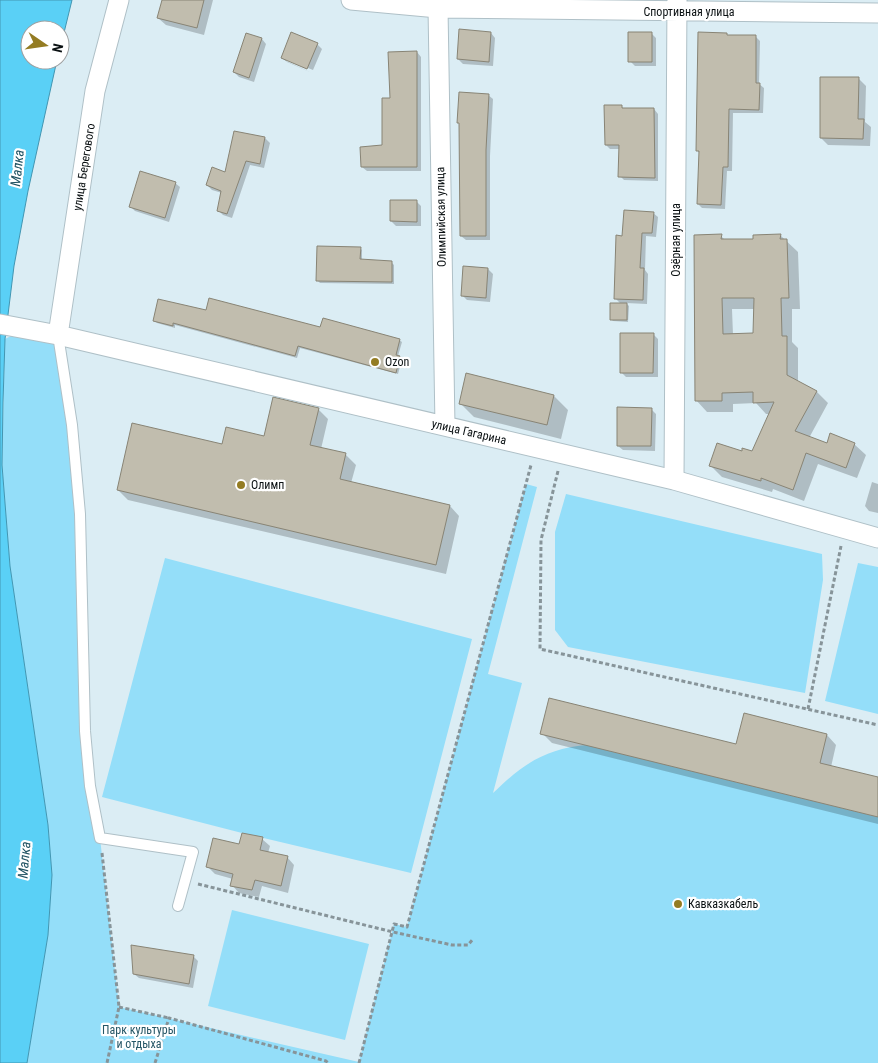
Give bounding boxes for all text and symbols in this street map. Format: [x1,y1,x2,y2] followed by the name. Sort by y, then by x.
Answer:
[643,5,735,19] street label: Спортивная улица
[20,20,70,70] north arrow
[49,42,66,54] text: N
[70,122,98,212] street label: улица Берегового
[7,149,27,187] water label: Малка
[433,167,449,267] street label: Олимпийская улица
[669,203,683,277] street label: Озёрная улица
[385,355,409,369] place label: Ozon
[369,356,381,368] marker: Ozon
[430,417,508,447] street label: улица Гагарина
[251,478,284,492] place label: Олимп
[235,479,247,491] marker: Олимп
[14,841,34,879] water label: Малка
[688,897,758,911] place label: Кавказкабель
[672,898,684,910] marker: Кавказкабель
[102,1023,176,1051] park label: Парк культуры и отдыха

